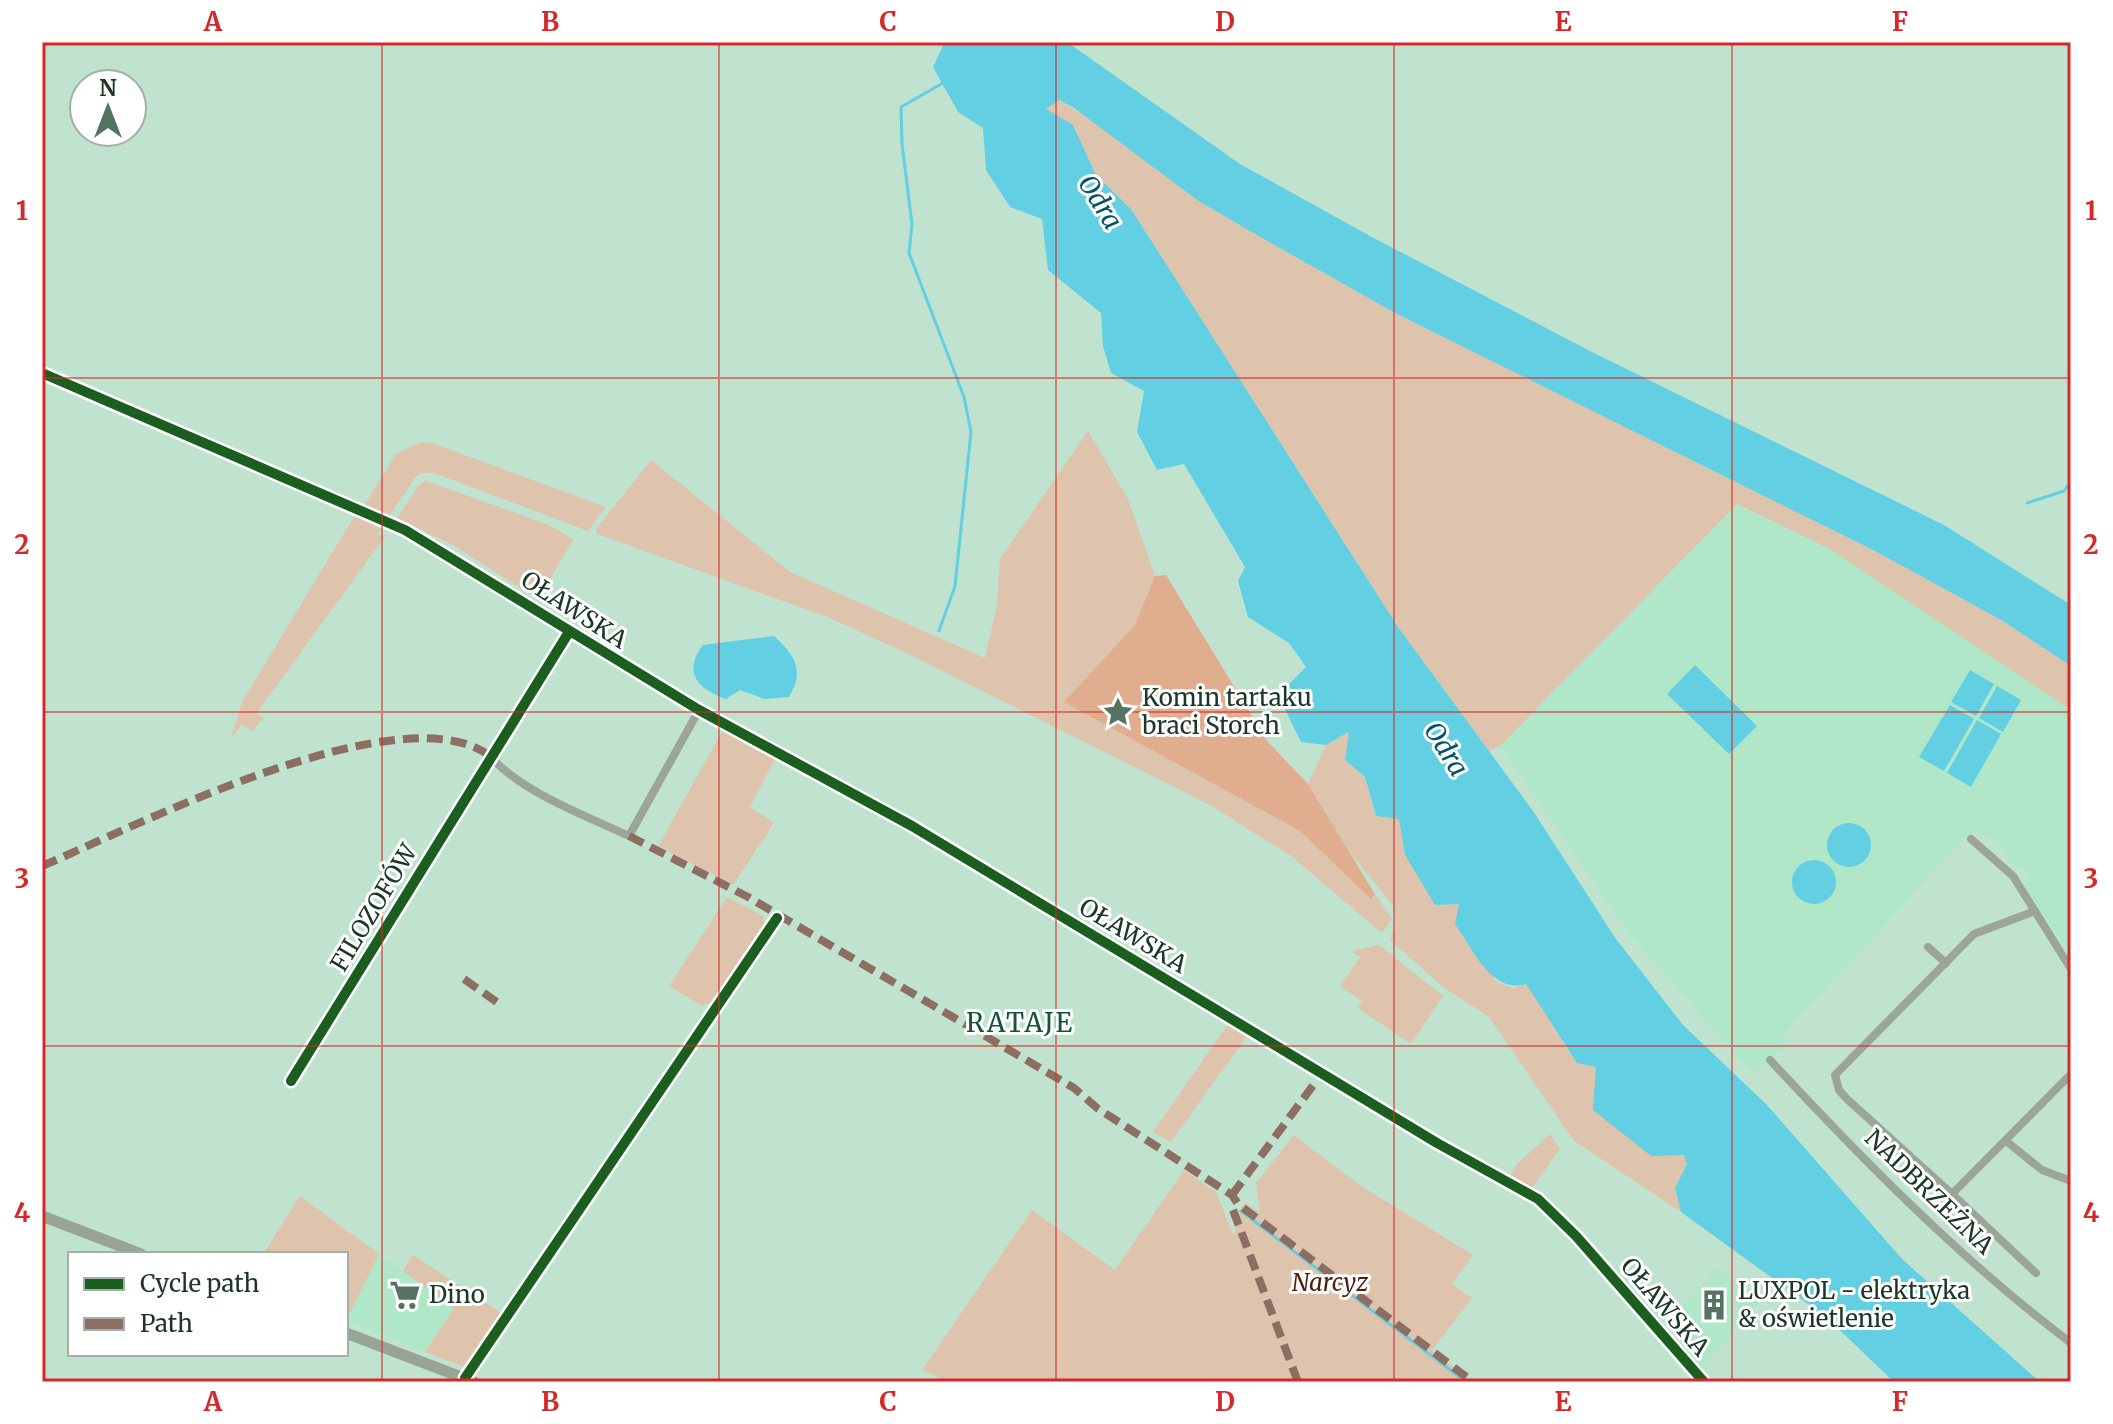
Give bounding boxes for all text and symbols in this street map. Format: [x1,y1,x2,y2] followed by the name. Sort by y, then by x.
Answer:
[203,5,223,38] text: A
[541,5,559,38] text: B
[879,5,897,38] text: C
[1215,5,1235,38] text: D
[1555,5,1572,38] text: E
[1892,5,1908,38] text: F
[68,68,148,148] north arrow
[99,74,117,102] text: N
[1071,168,1130,235] water label: Odra
[16,194,28,227] text: 1
[2085,194,2097,227] text: 1
[14,528,30,561] text: 2
[2083,528,2099,561] text: 2
[515,564,634,656] street label: OŁAWSKA
[1141,682,1312,741] place label: Komin tartaku braci Storch
[1101,695,1135,729] place icon: Komin tartaku braci Storch
[1417,715,1476,782] water label: Odra
[323,837,424,977] street label: FILOZOFÓW
[15,862,29,895] text: 3
[2084,862,2098,895] text: 3
[1074,891,1194,980] street label: OŁAWSKA
[966,1006,1074,1039] district label: RATAJE
[1858,1122,2001,1262] street label: NADBRZEŻNA
[14,1196,31,1229] text: 4
[2083,1196,2100,1229] text: 4
[1614,1251,1717,1363] street label: OŁAWSKA
[68,1252,348,1356] legend
[1292,1267,1369,1298] park label: Narcyz
[140,1268,259,1299] text: Cycle path
[1738,1275,1970,1334] place label: LUXPOL - elektryka & oświetlenie
[388,1278,422,1312] supermarket icon: Dino
[429,1279,485,1310] place label: Dino
[1697,1288,1731,1322] building icon: LUXPOL - elektryka & oświetlenie
[140,1308,193,1339] text: Path
[203,1385,223,1418] text: A
[541,1385,559,1418] text: B
[879,1385,897,1418] text: C
[1215,1385,1235,1418] text: D
[1555,1385,1572,1418] text: E
[1892,1385,1908,1418] text: F

